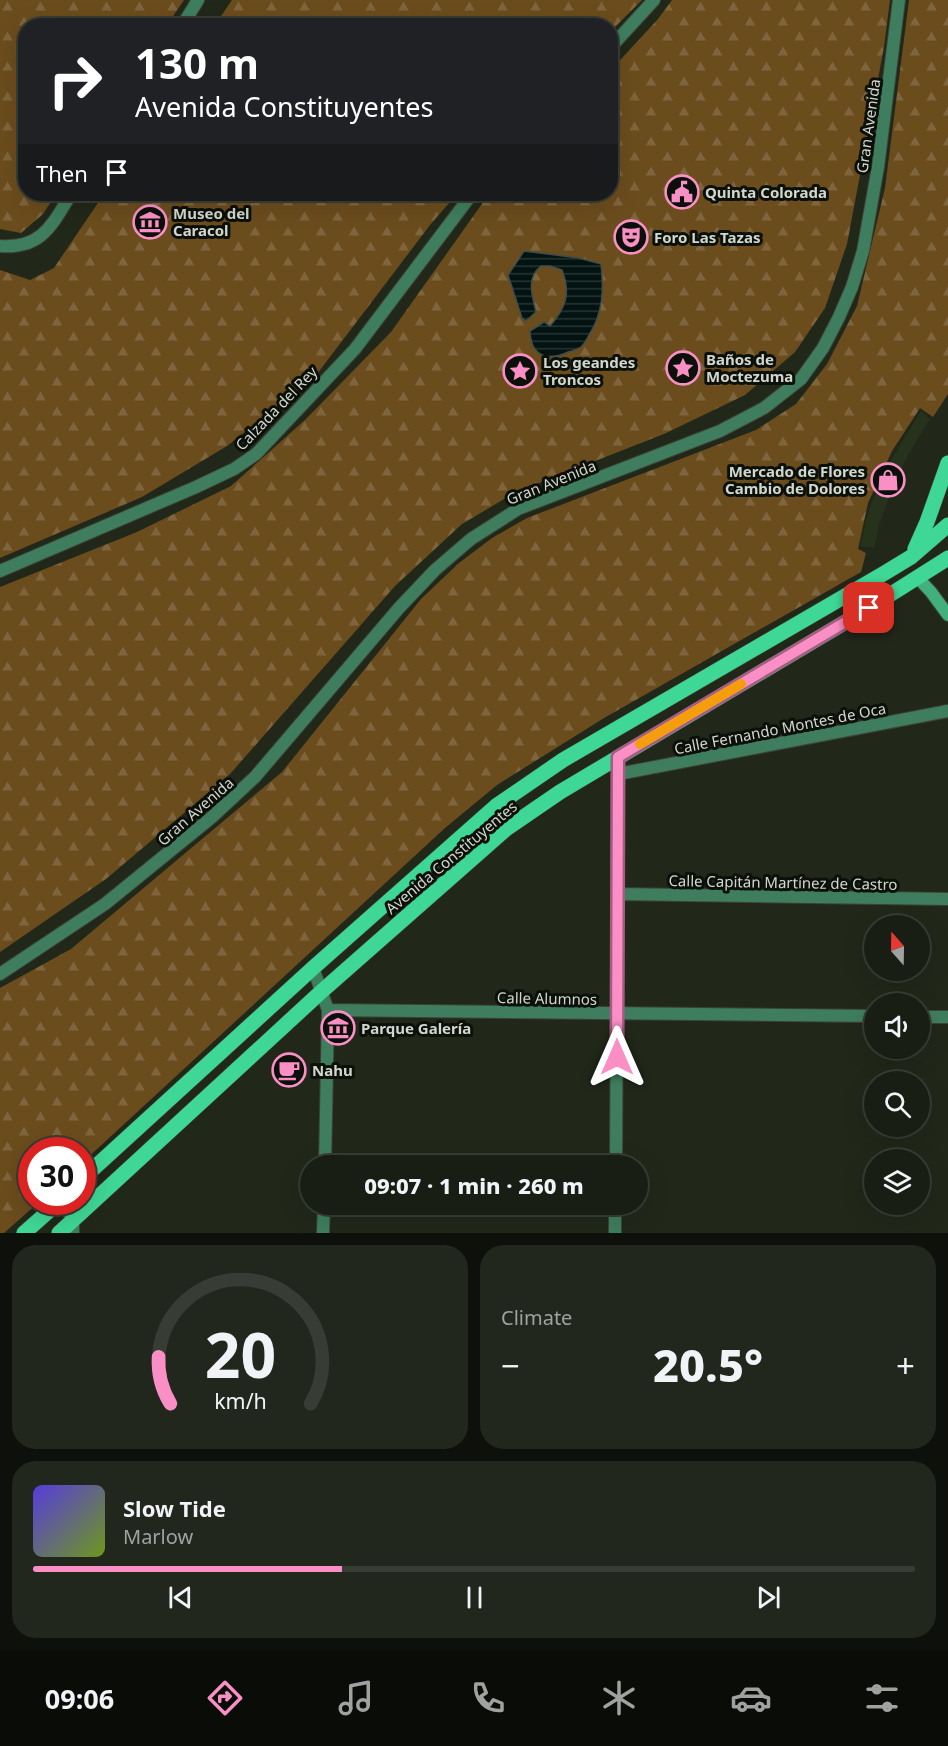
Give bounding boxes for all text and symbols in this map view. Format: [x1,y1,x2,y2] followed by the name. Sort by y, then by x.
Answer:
[135,34,259,91] text: 130 m
[36,42,114,120] icon: right
[851,78,885,174] street label: Gran Avenida
[135,88,433,125] text: Avenida Constituyentes
[100,156,133,189] icon: arrive
[36,158,88,188] text: Then
[664,174,700,210] public building icon: Quinta Colorada
[705,182,827,202] place label: Quinta Colorada
[173,203,250,240] place label: Museo del Caracol
[132,204,168,240] museum icon: Museo del Caracol
[613,219,649,255] theatre icon: Foro Las Tazas
[654,227,760,247] place label: Foro Las Tazas
[706,349,793,386] place label: Baños de Moctezuma
[665,350,701,386] place icon: Baños de Moctezuma
[543,352,635,389] place label: Los geandes Troncos
[502,353,538,389] place icon: Los geandes Troncos
[231,361,321,454] street label: Calzada del Rey
[503,455,599,509] street label: Gran Avenida
[725,461,865,498] place label: Mercado de Flores Cambio de Dolores
[870,462,906,498] shop icon: Mercado de Flores Cambio de Dolores
[843,582,894,633] pin
[852,591,885,624] icon: arrive
[672,698,888,758] street label: Calle Fernando Montes de Oca
[153,772,237,850] street label: Gran Avenida
[381,796,521,918] street label: Avenida Constituyentes
[668,870,898,894] street label: Calle Capitán Martínez de Castro
[864,915,930,981] north arrow
[864,915,930,1215] map controls
[497,987,597,1009] street label: Calle Alumnos
[864,993,930,1059] button: sound
[320,1010,356,1046] museum icon: Parque Galería
[361,1018,471,1038] place label: Parque Galería
[585,1025,649,1089] position arrow
[271,1052,307,1088] cafe icon: Nahu
[312,1060,353,1080] place label: Nahu
[864,1071,930,1137] button: search
[18,1137,96,1215] speed limit sign: 30
[864,1149,930,1215] button: layers
[364,1170,584,1200] text: 09:07 · 1 min · 260 m
[501,1304,572,1331] text: Climate
[204,1311,276,1396] text: 20
[653,1334,763,1395] text: 20.5°
[501,1343,520,1388] text: −
[896,1343,915,1388] text: +
[214,1386,266,1415] text: km/h
[123,1493,226,1523] text: Slow Tide
[123,1523,193,1550] text: Marlow
[164,1581,197,1614] icon: previous
[458,1581,491,1614] icon: pause
[752,1581,785,1614] icon: next
[204,1677,246,1719] icon: directions
[335,1677,377,1719] icon: music
[467,1677,509,1719] icon: phone
[598,1677,640,1719] icon: climate
[730,1677,772,1719] icon: car
[861,1677,903,1719] icon: filters
[45,1680,114,1717] text: 09:06

